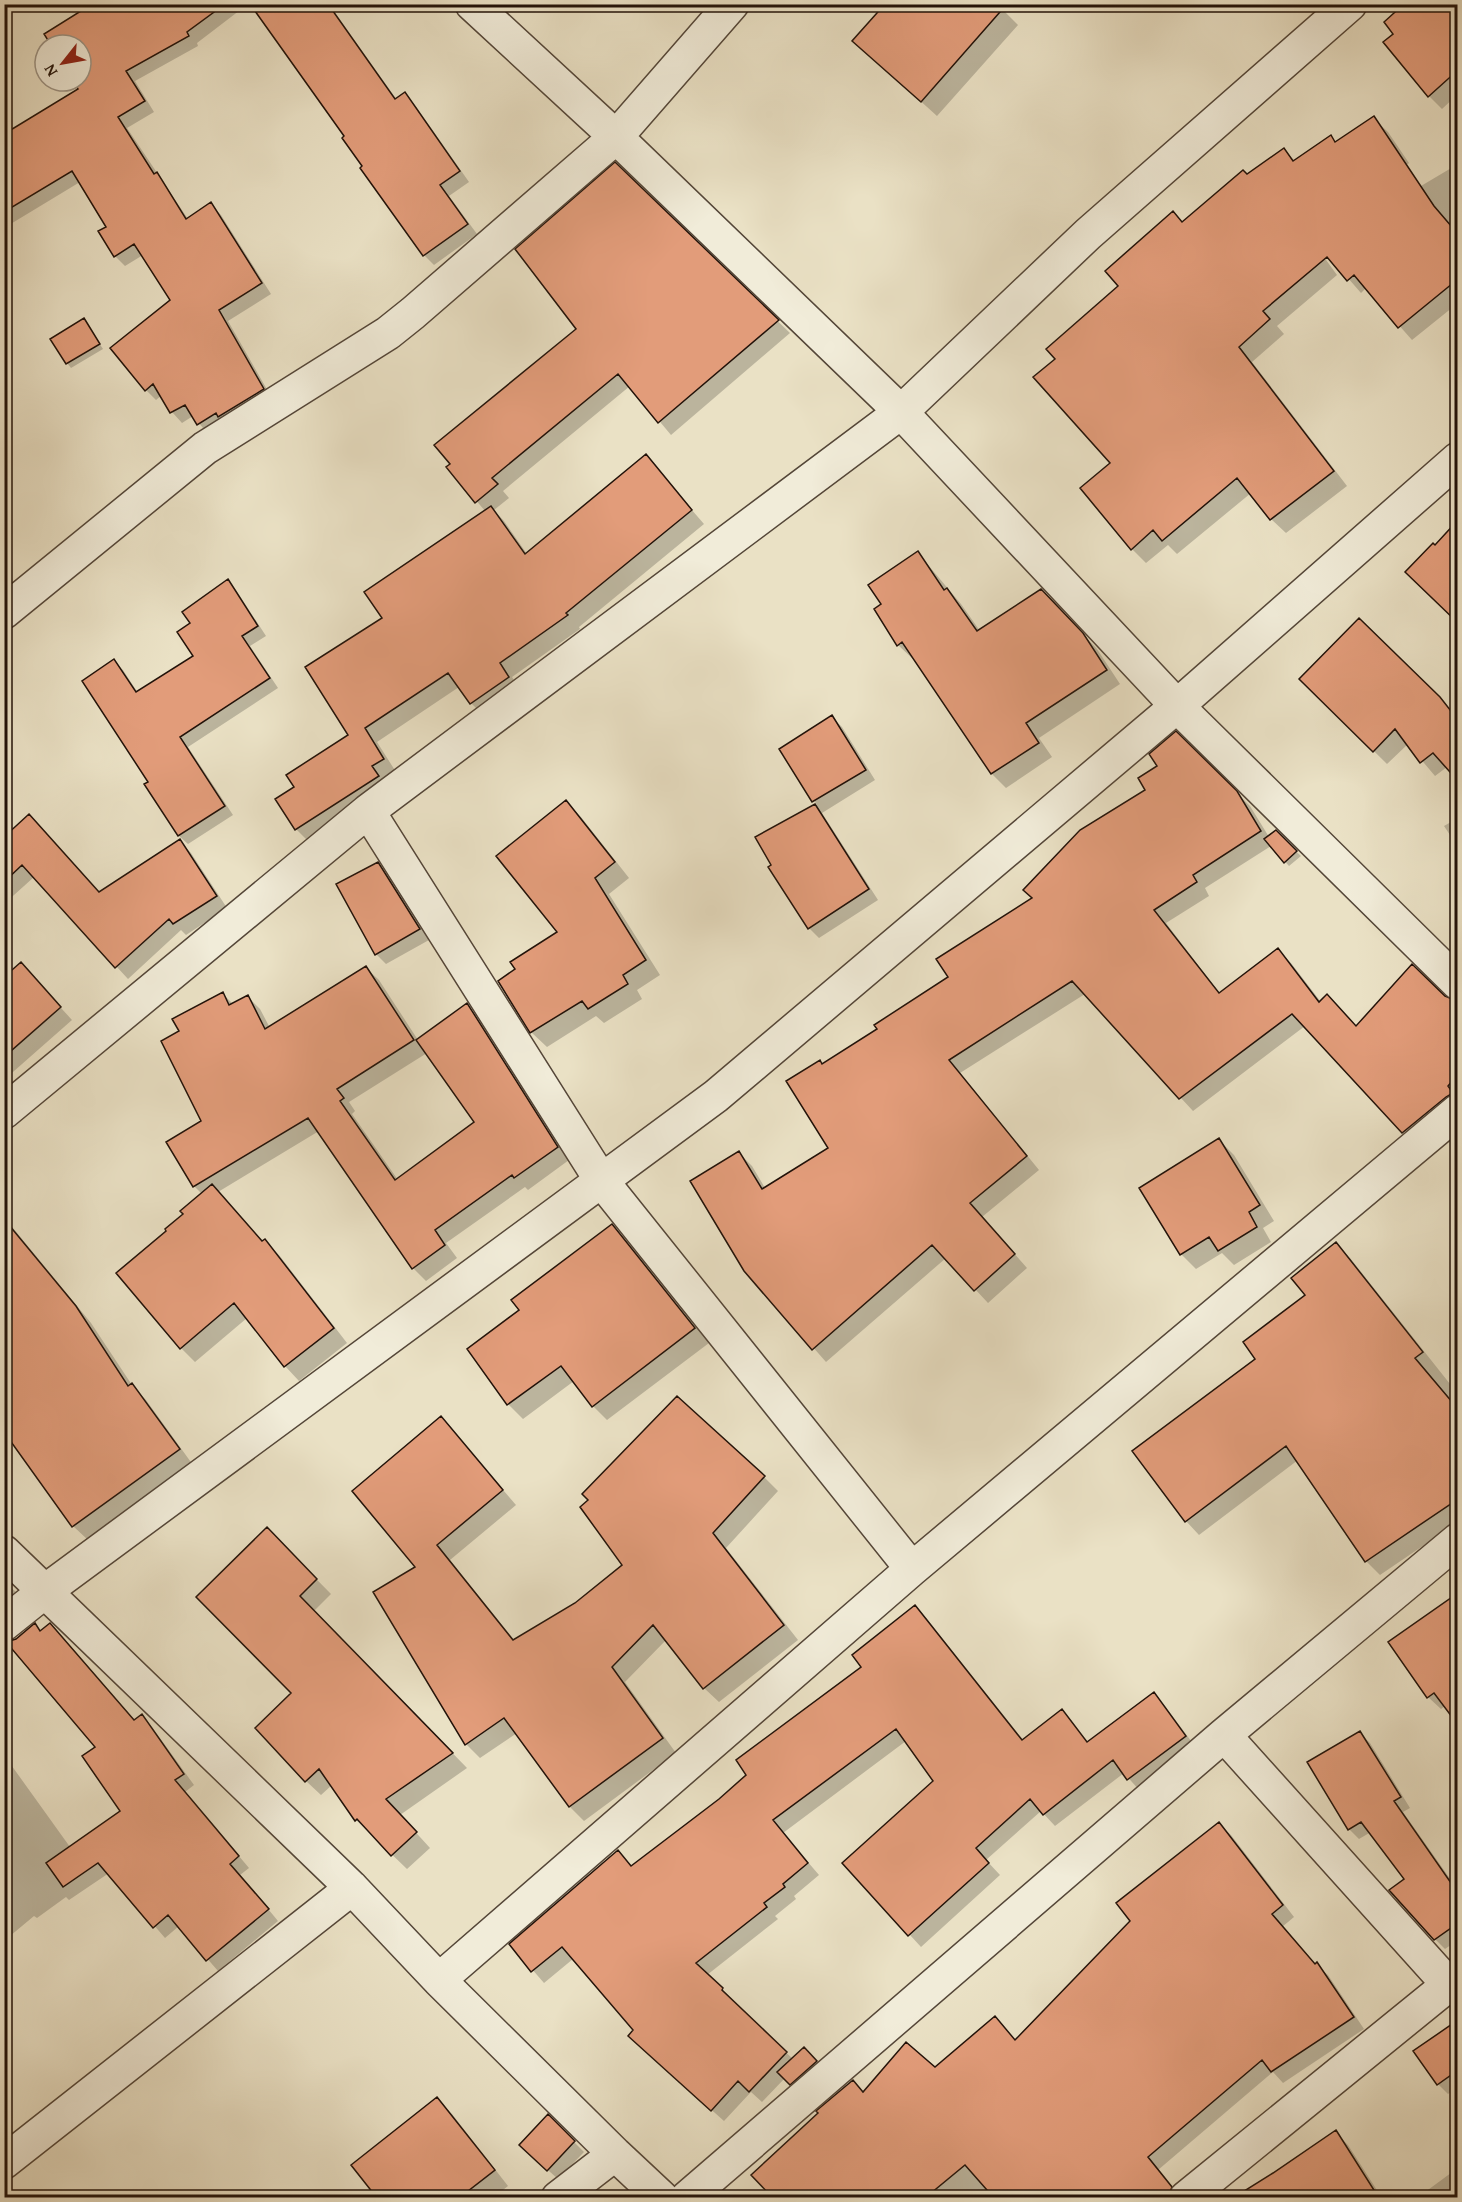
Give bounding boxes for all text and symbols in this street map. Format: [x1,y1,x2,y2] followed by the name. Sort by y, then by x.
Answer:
[33,33,93,93] north arrow
[37,60,63,81] text: N

